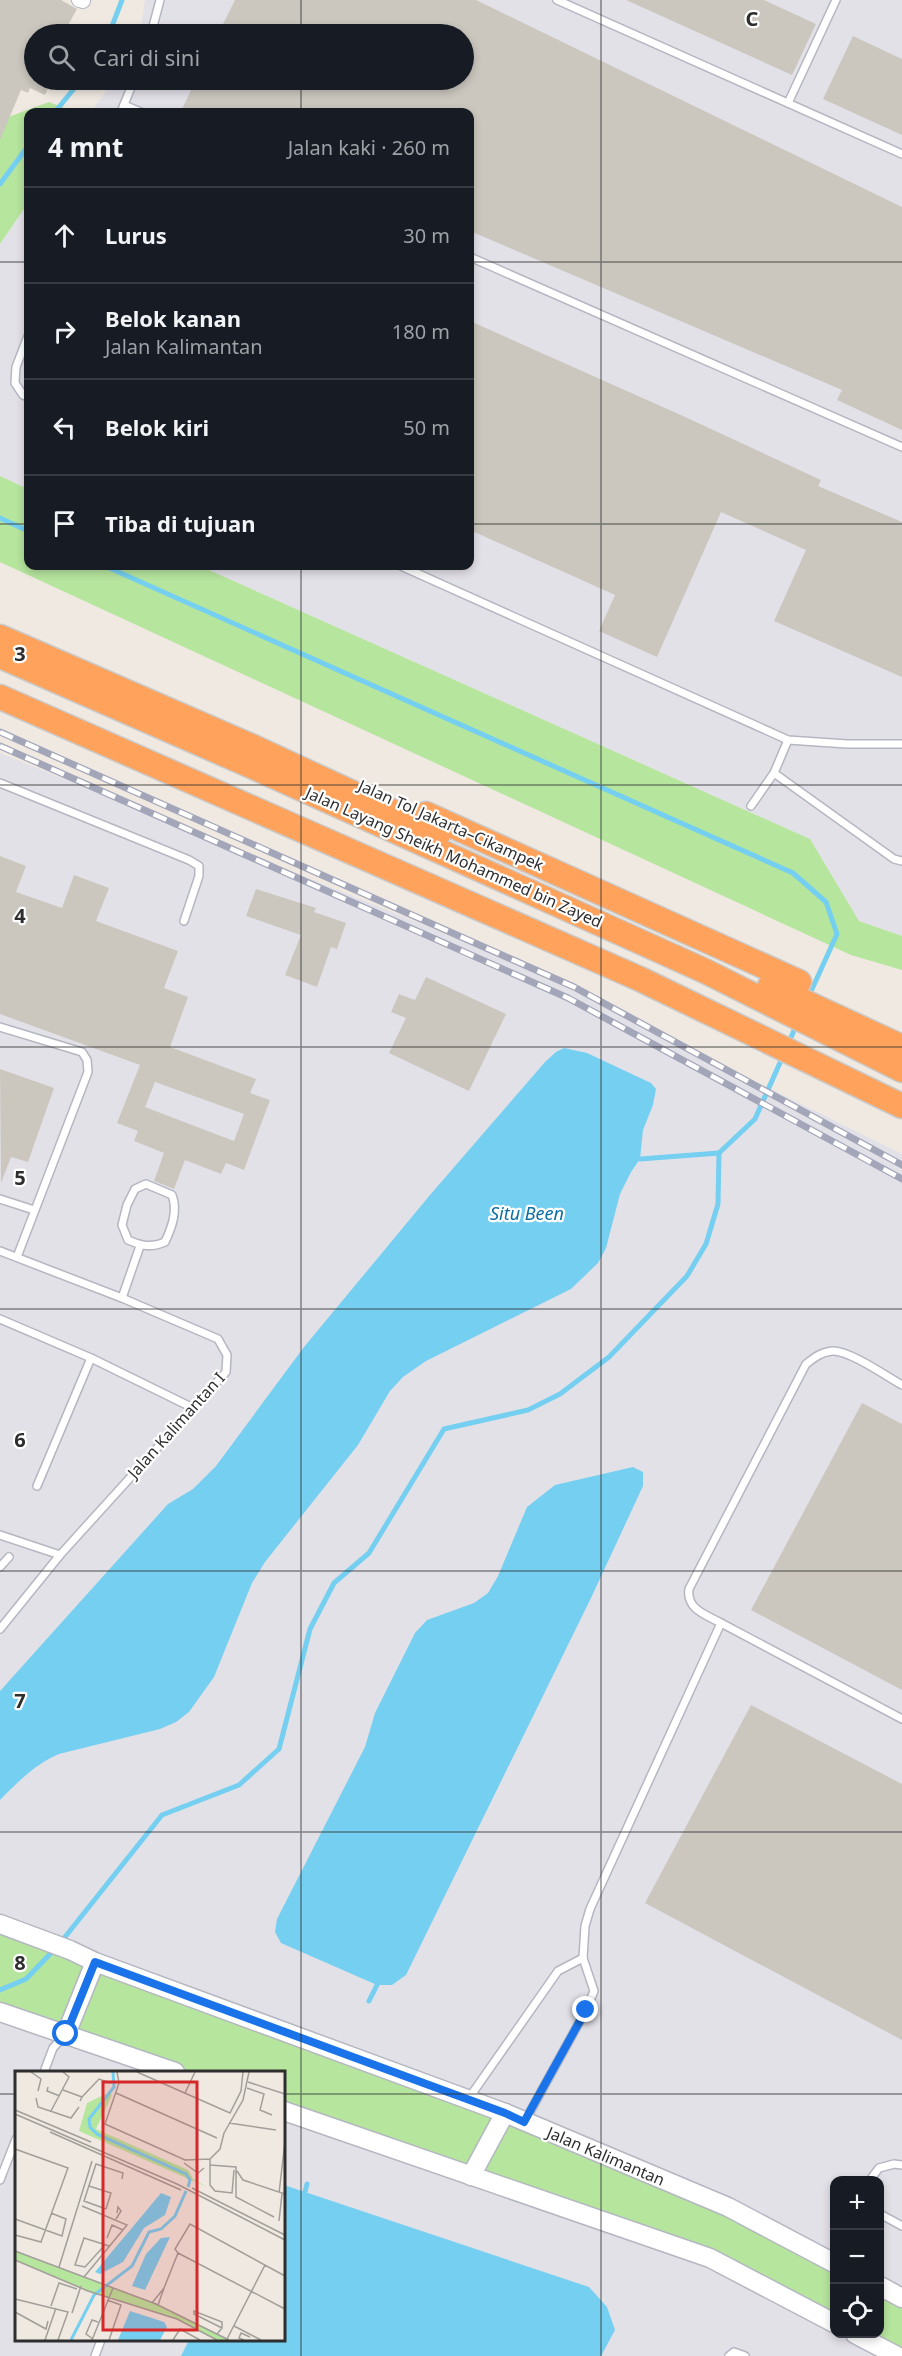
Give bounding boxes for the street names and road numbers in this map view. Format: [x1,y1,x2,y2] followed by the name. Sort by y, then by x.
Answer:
[353,773,548,876] street label: Jalan Tol Jakarta–Cikampek
[300,781,606,933] street label: Jalan Layang Sheikh Mohammed bin Zayed
[121,1367,230,1484] street label: Jalan Kalimantan I
[542,2120,668,2191] street label: Jalan Kalimantan

